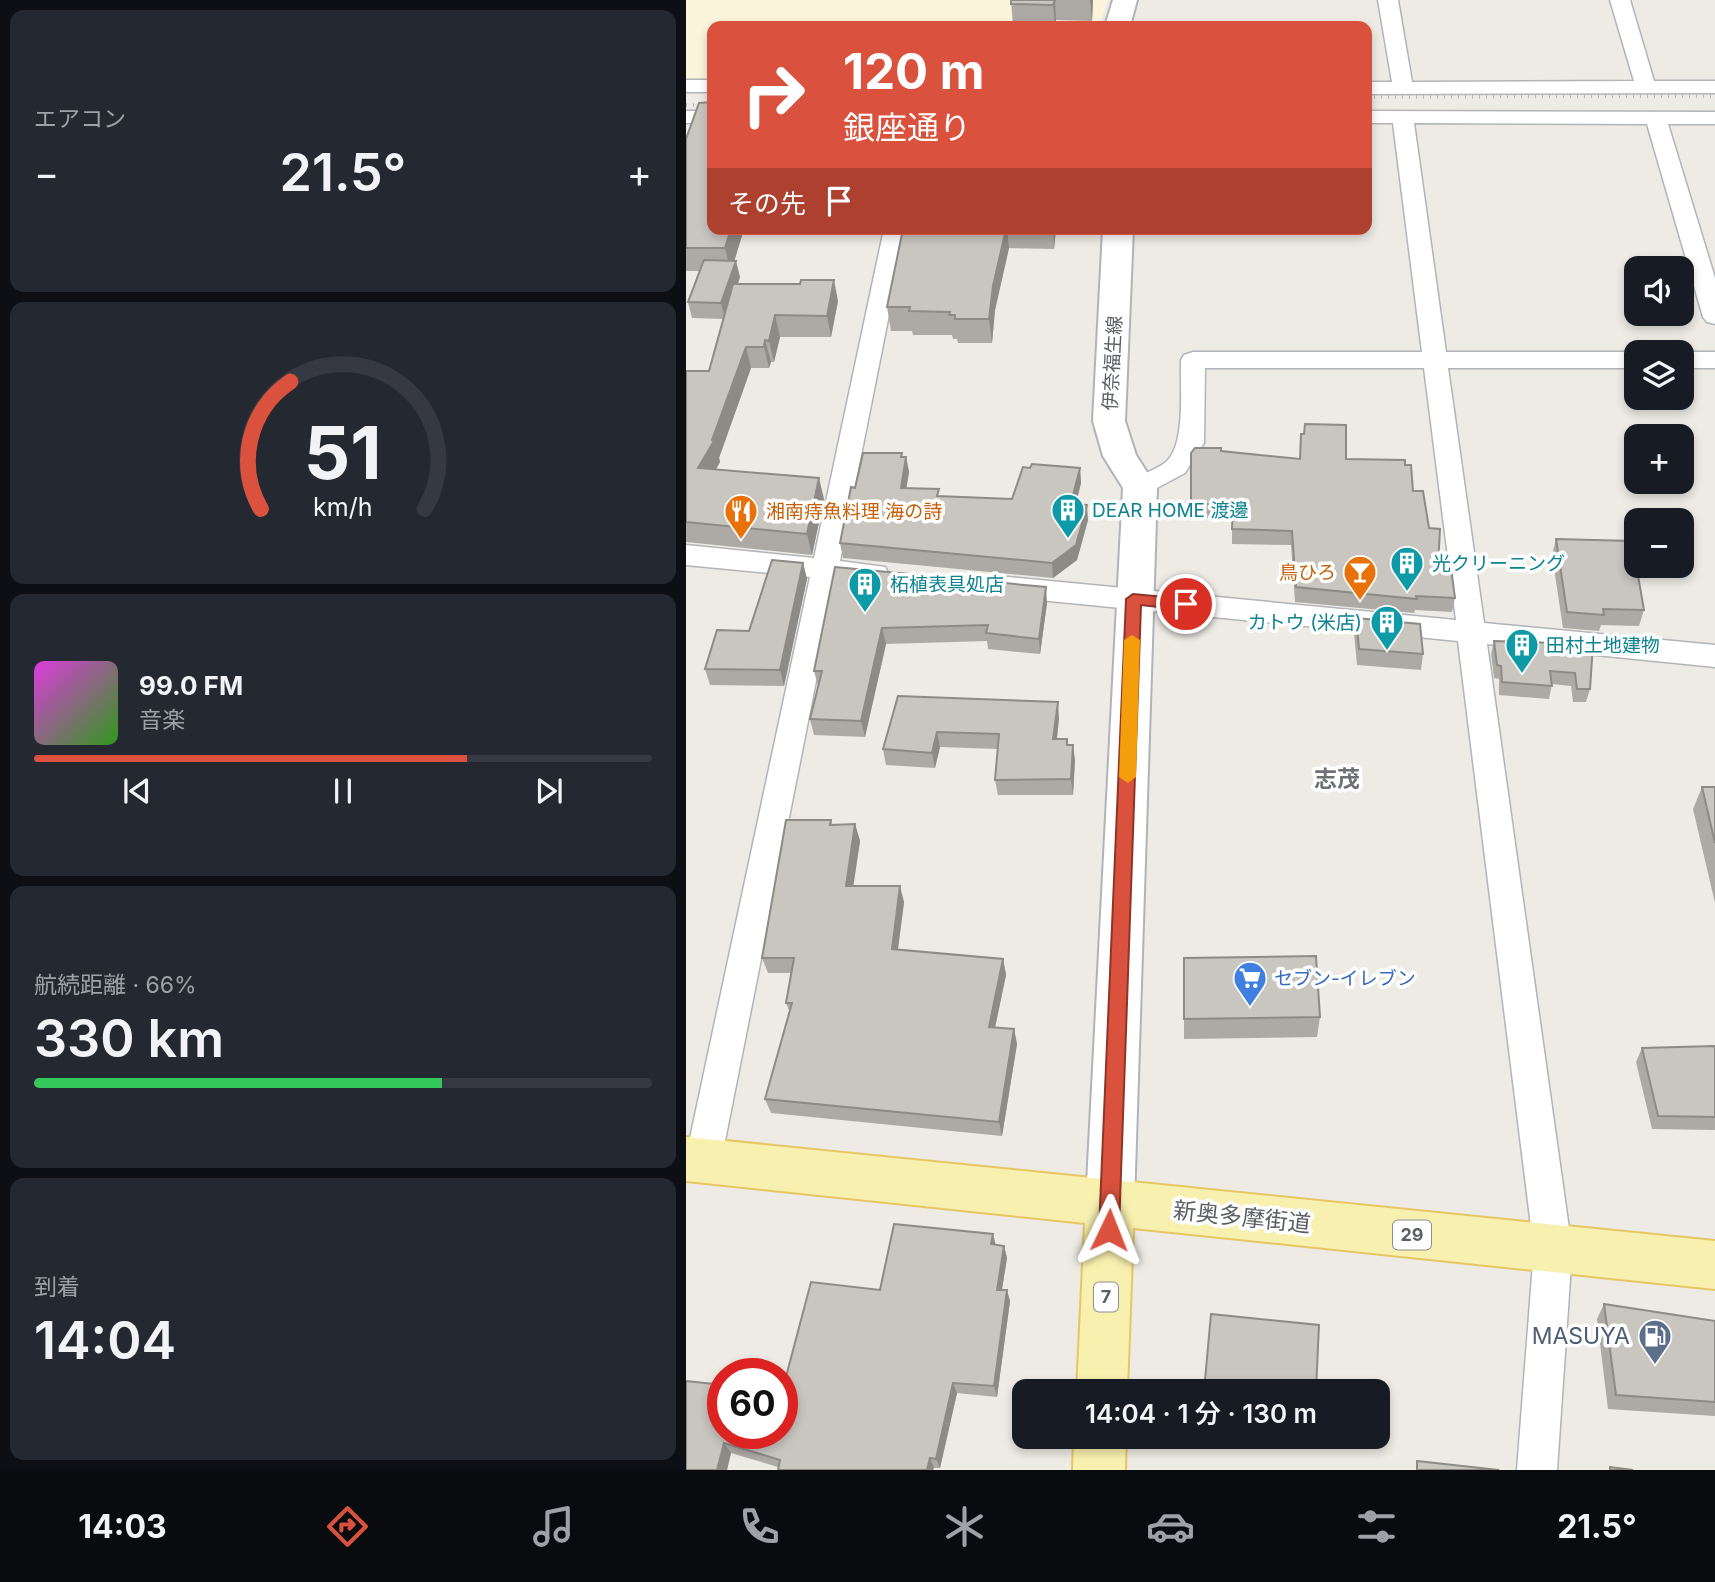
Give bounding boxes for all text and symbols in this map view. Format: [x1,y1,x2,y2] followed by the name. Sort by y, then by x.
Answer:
[843,42,984,101] text: 120 m
[728,49,819,140] icon: right
[34,105,126,133] text: エアコン
[843,108,971,147] text: 銀座通り
[280,141,406,204] text: 21.5°
[34,150,59,196] text: −
[627,150,652,196] text: +
[820,182,858,220] icon: arrive
[728,188,806,219] text: その先
[1624,256,1694,578] map controls
[1624,256,1694,326] button: sound
[1099,315,1126,411] street label: 伊奈福生線
[1624,340,1694,410] button: layers
[304,408,382,497] text: 51
[1624,424,1694,494] button: +
[1049,491,1087,540] building icon: DEAR HOME 渡邊
[313,492,373,522] text: km/h
[722,492,760,541] restaurant icon: 湘南痔魚料理 海の詩
[1092,499,1248,522] place label: DEAR HOME 渡邊
[766,500,942,523] place label: 湘南痔魚料理 海の詩
[1624,508,1694,578] button: −
[1388,544,1426,593] building icon: 光クリーニング
[1432,552,1565,575] place label: 光クリーニング
[1341,553,1379,602] bar icon: 鳥ひろ
[1279,561,1336,584] place label: 鳥ひろ
[846,565,884,614] building icon: 柘植表具処店
[890,573,1004,596] place label: 柘植表具処店
[1156,574,1216,634] pin
[1167,585,1205,623] icon: arrive
[1368,603,1406,652] building icon: カトウ (米店)
[1248,611,1362,634] place label: カトウ (米店)
[1503,626,1541,675] building icon: 田村土地建物
[1546,634,1660,657] place label: 田村土地建物
[139,670,243,701] text: 99.0 FM
[139,706,185,734] text: 音楽
[1314,765,1360,793] district label: 志茂
[118,772,156,810] icon: previous
[324,772,362,810] icon: pause
[530,772,568,810] icon: next
[1231,959,1269,1008] supermarket icon: セブン-イレブン
[1274,967,1416,990] place label: セブン-イレブン
[34,971,197,999] text: 航続距離 · 66%
[34,1007,224,1070] text: 330 km
[1072,1193,1146,1267] position arrow
[1172,1196,1312,1238] street label: 新奥多摩街道
[1393,1220,1431,1250] road number: 29
[34,1273,80,1301] text: 到着
[1094,1282,1118,1312] road number: 7
[34,1309,176,1372] text: 14:04
[1636,1317,1674,1366] fuel station icon: MASUYA
[1532,1322,1630,1350] place label: MASUYA
[707,1358,798,1449] speed limit sign: 60
[1085,1398,1317,1429] text: 14:04 · 1 分 · 130 m
[323,1502,372,1551] icon: directions
[529,1502,578,1551] icon: music
[735,1502,784,1551] icon: phone
[940,1502,989,1551] icon: climate
[1146,1502,1195,1551] icon: car
[1352,1502,1401,1551] icon: filters
[78,1507,167,1546] text: 14:03
[1557,1507,1637,1546] text: 21.5°

